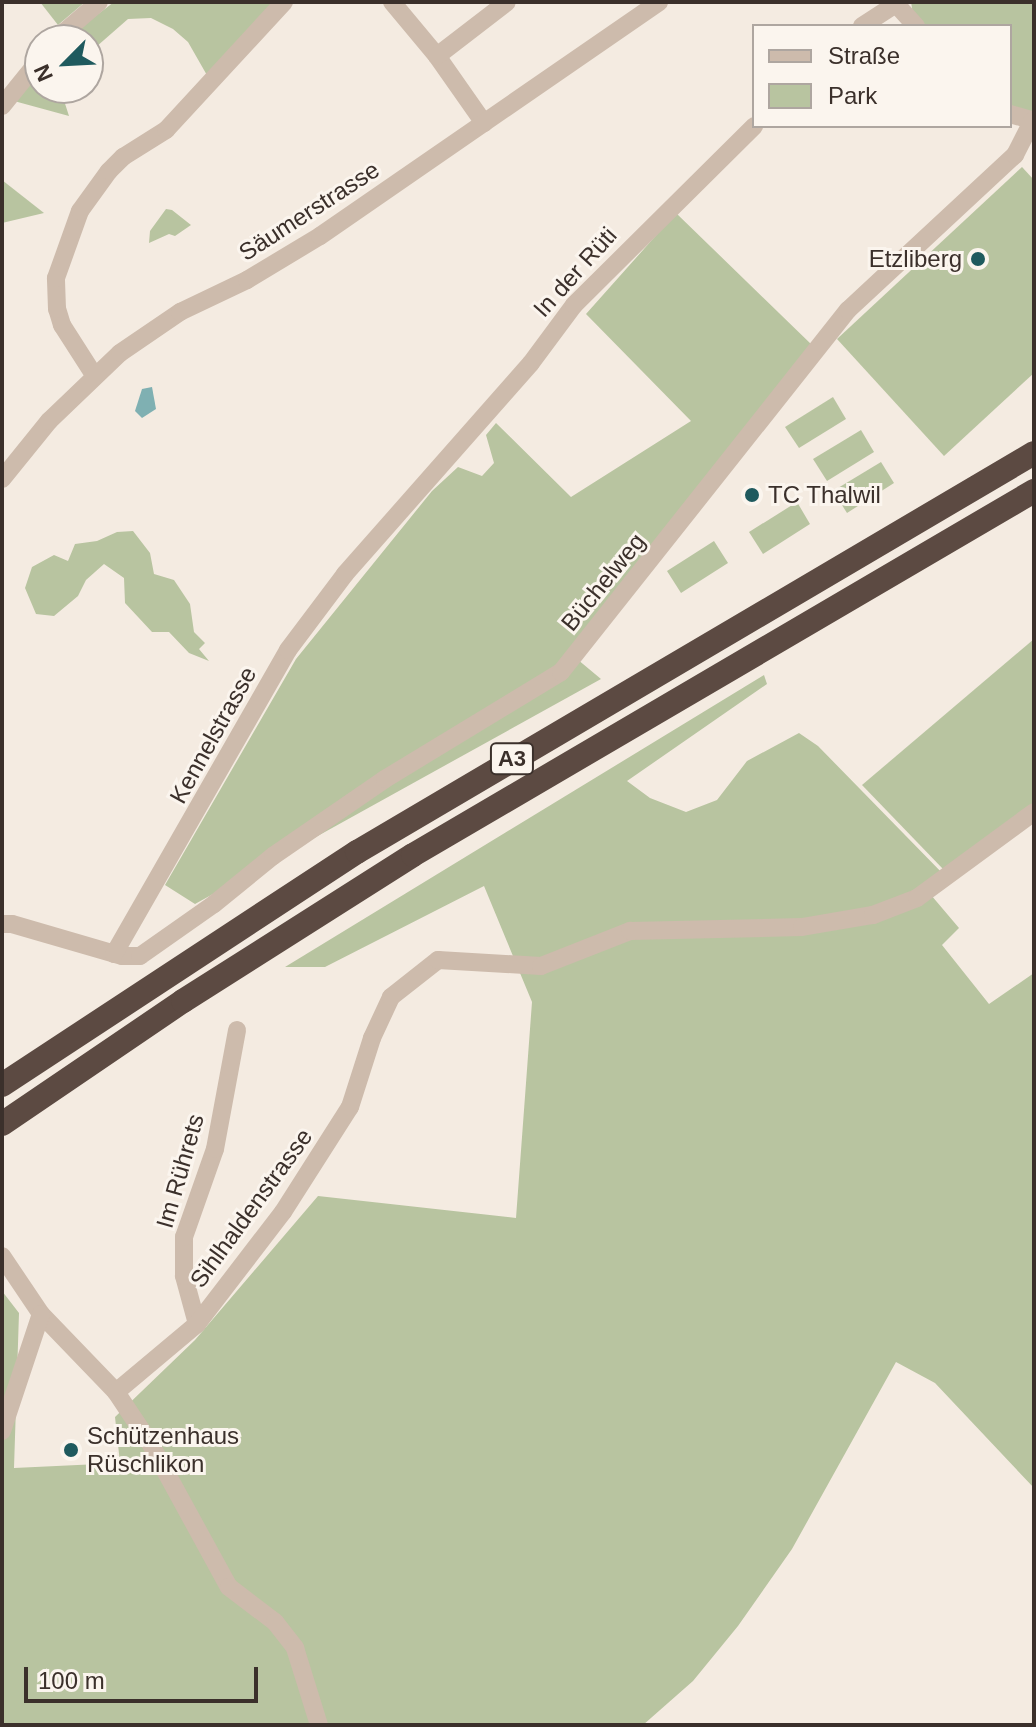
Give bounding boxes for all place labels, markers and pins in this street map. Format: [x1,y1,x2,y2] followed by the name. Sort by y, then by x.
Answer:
[869,245,962,273] place label: Etzliberg
[969,250,987,268] marker: Etzliberg
[768,481,881,509] place label: TC Thalwil
[743,486,761,504] marker: TC Thalwil
[87,1422,239,1478] place label: Schützenhaus Rüschlikon
[62,1441,80,1459] marker: Schützenhaus Rüschlikon

